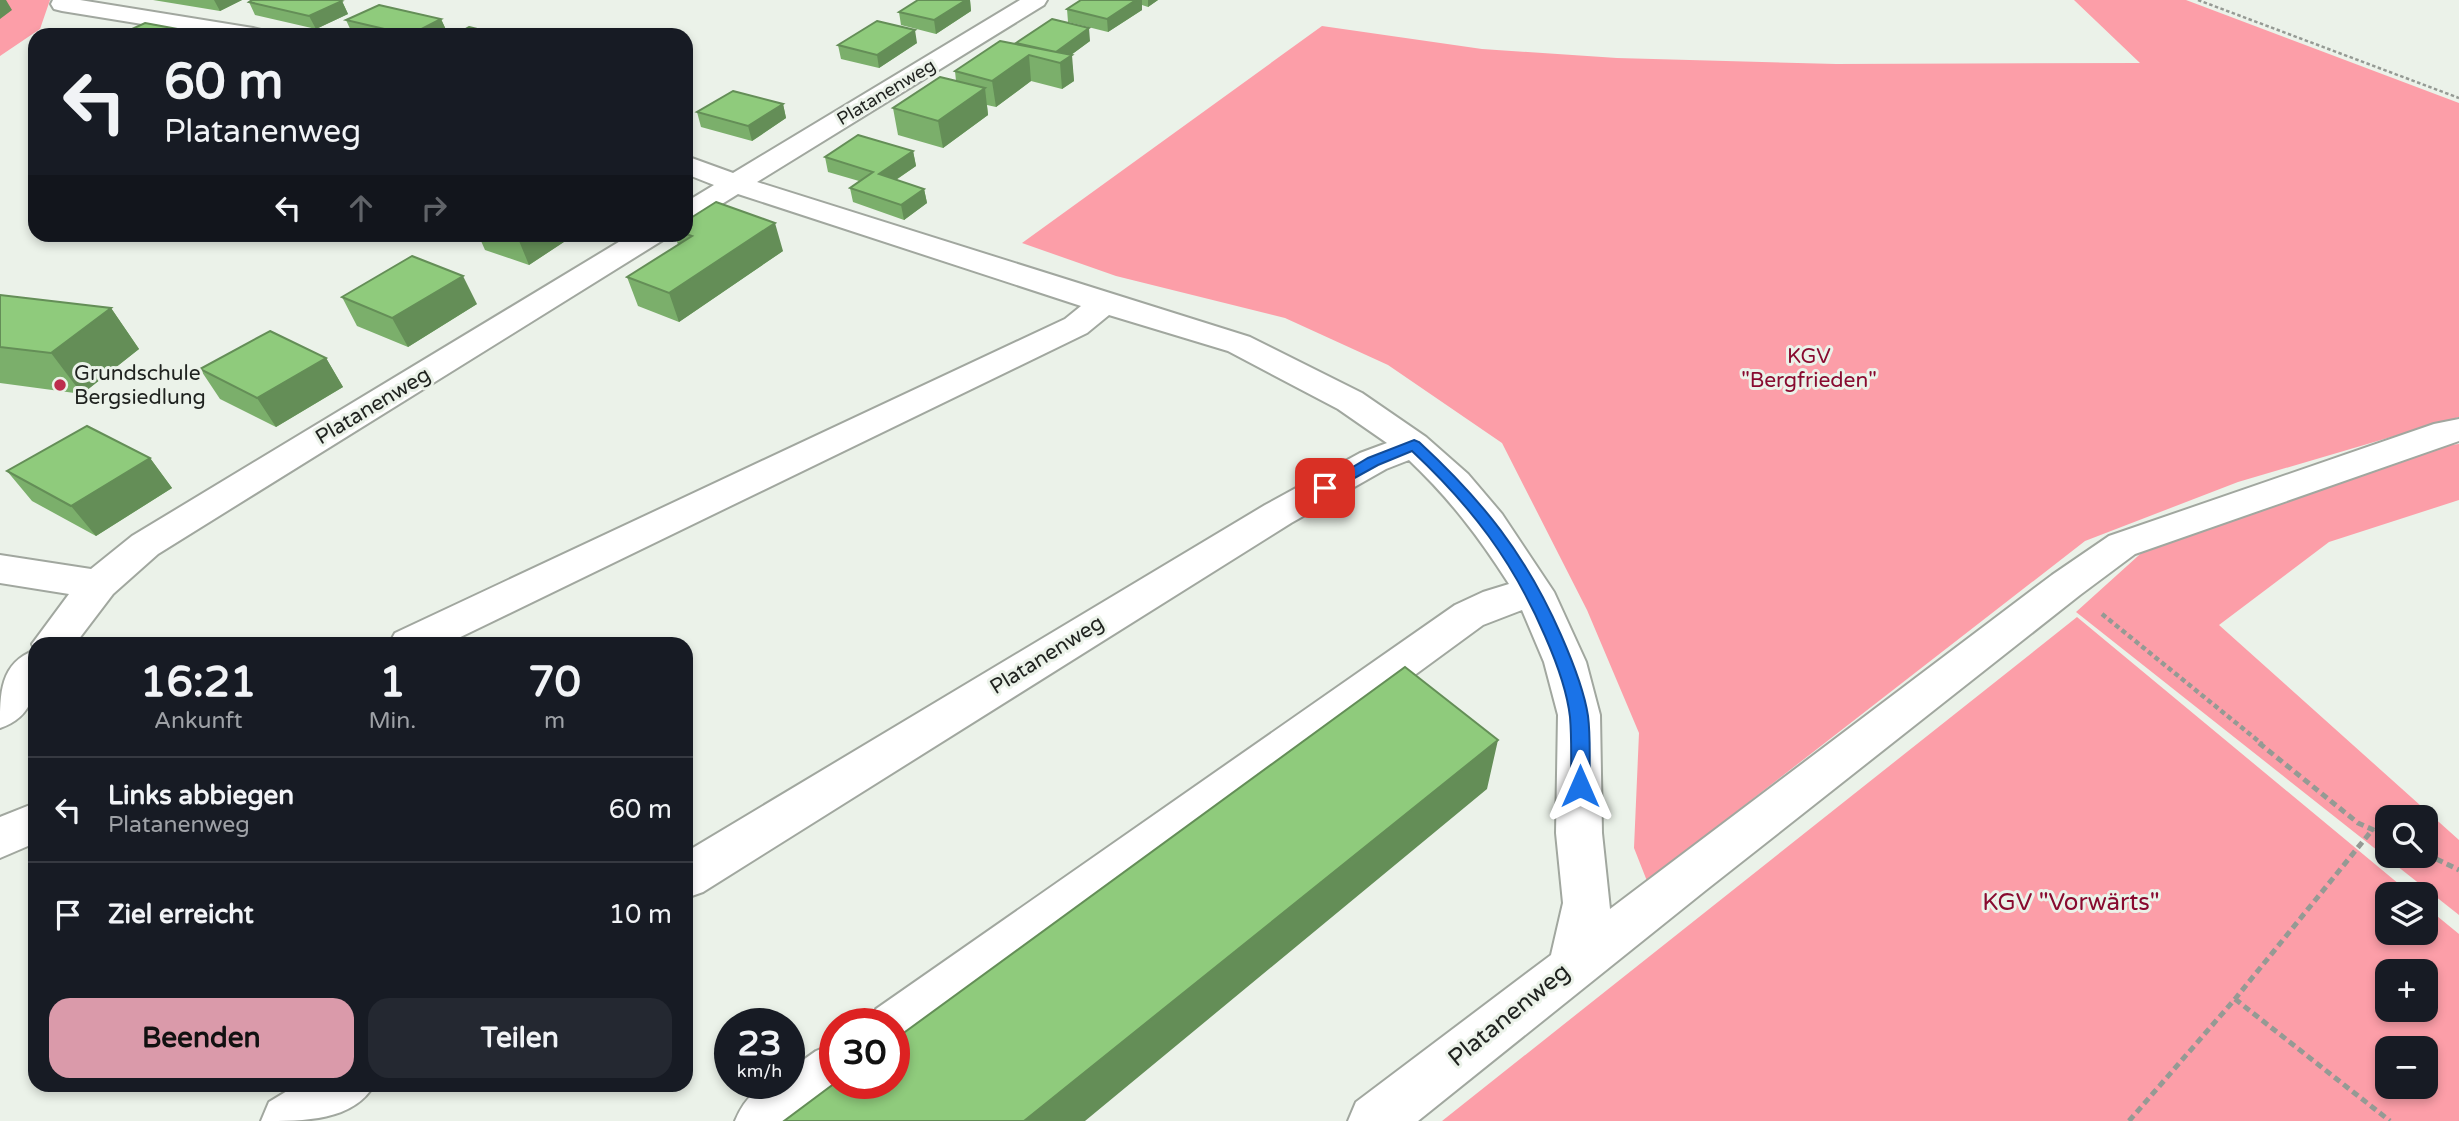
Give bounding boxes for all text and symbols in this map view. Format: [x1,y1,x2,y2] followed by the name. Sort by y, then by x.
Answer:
[164,53,283,112] text: 60 m
[833,54,939,130] street label: Platanenweg
[49,56,140,147] icon: left
[164,113,361,151] text: Platanenweg
[269,189,307,227] icon: left
[342,189,380,227] icon: ahead
[415,189,453,227] icon: right
[1741,344,1877,393] park label: KGV "Bergfrieden"
[74,361,206,410] place label: Grundschule Bergsiedlung
[311,362,435,450] street label: Platanenweg
[52,377,68,393] marker: Grundschule Bergsiedlung
[1295,458,1355,518] pin
[1306,469,1344,507] icon: arrive
[985,610,1109,700] street label: Platanenweg
[140,657,256,708] text: 16:21
[379,657,406,708] text: 1
[528,657,581,708] text: 70
[154,707,243,735] text: Ankunft
[368,707,416,735] text: Min.
[544,707,565,735] text: m
[1543,749,1617,823] position arrow
[108,780,294,811] text: Links abbiegen
[49,791,87,829] icon: left
[609,794,672,825] text: 60 m
[2375,805,2438,1099] map controls
[2375,805,2438,868] button: search
[108,811,250,839] text: Platanenweg
[2375,882,2438,945] button: layers
[1982,888,2160,917] park label: KGV "Vorwärts"
[49,896,87,934] icon: arrive
[108,899,254,930] text: Ziel erreicht
[609,899,672,930] text: 10 m
[1442,957,1576,1073] street label: Platanenweg
[2375,959,2438,1022] button: +
[49,998,354,1078] button: Beenden
[368,998,672,1078] button: Teilen
[819,1008,910,1099] speed limit sign: 30
[738,1023,781,1065] text: 23
[2375,1036,2438,1099] button: −
[737,1060,782,1082] text: km/h

